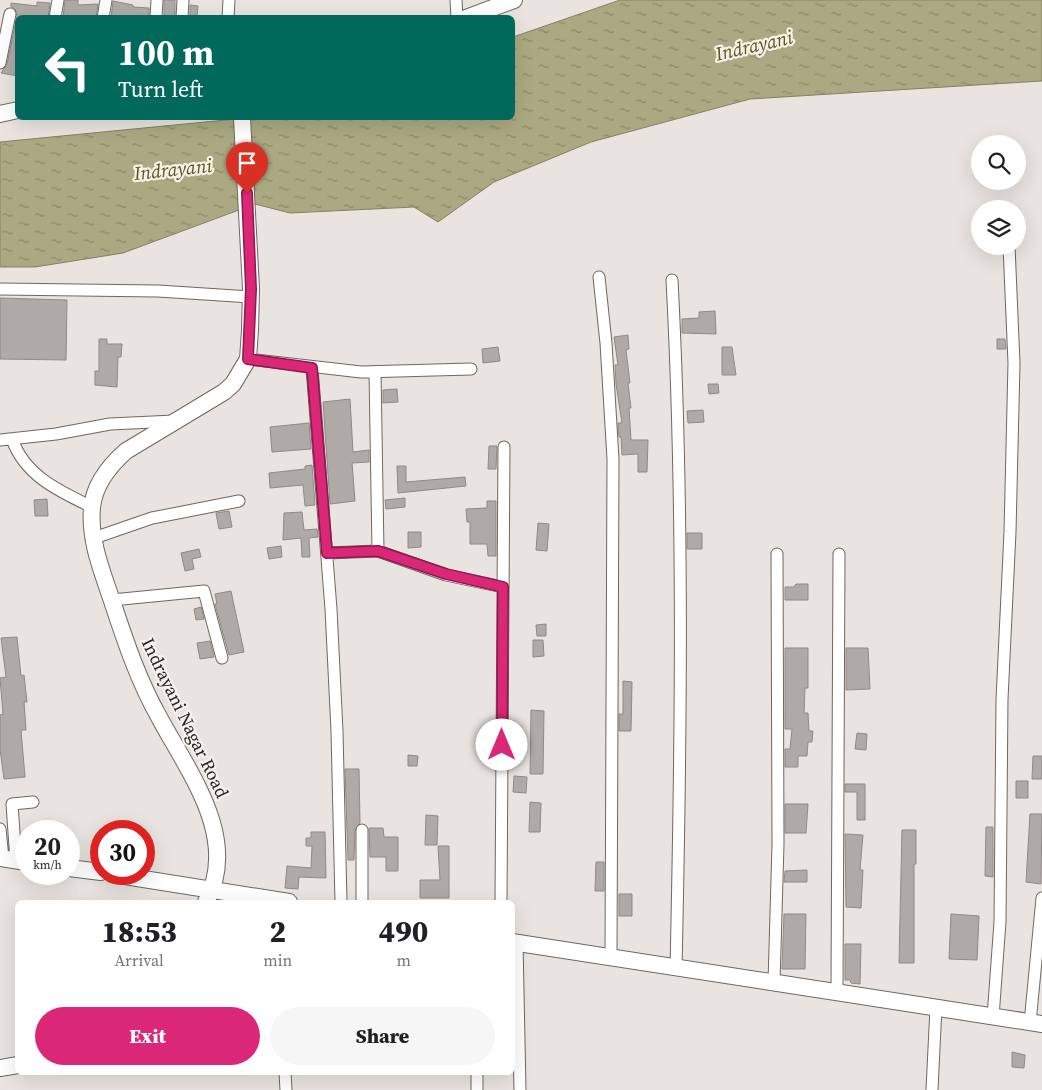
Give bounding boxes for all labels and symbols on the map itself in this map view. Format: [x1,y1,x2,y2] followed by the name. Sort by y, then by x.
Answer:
[712,23,795,67] water label: Indrayani
[226,142,268,193] pin
[132,152,214,186] water label: Indrayani
[136,634,235,802] street label: Indrayani Nagar Road
[475,718,527,770] position arrow
[90,820,155,885] speed limit sign: 30

